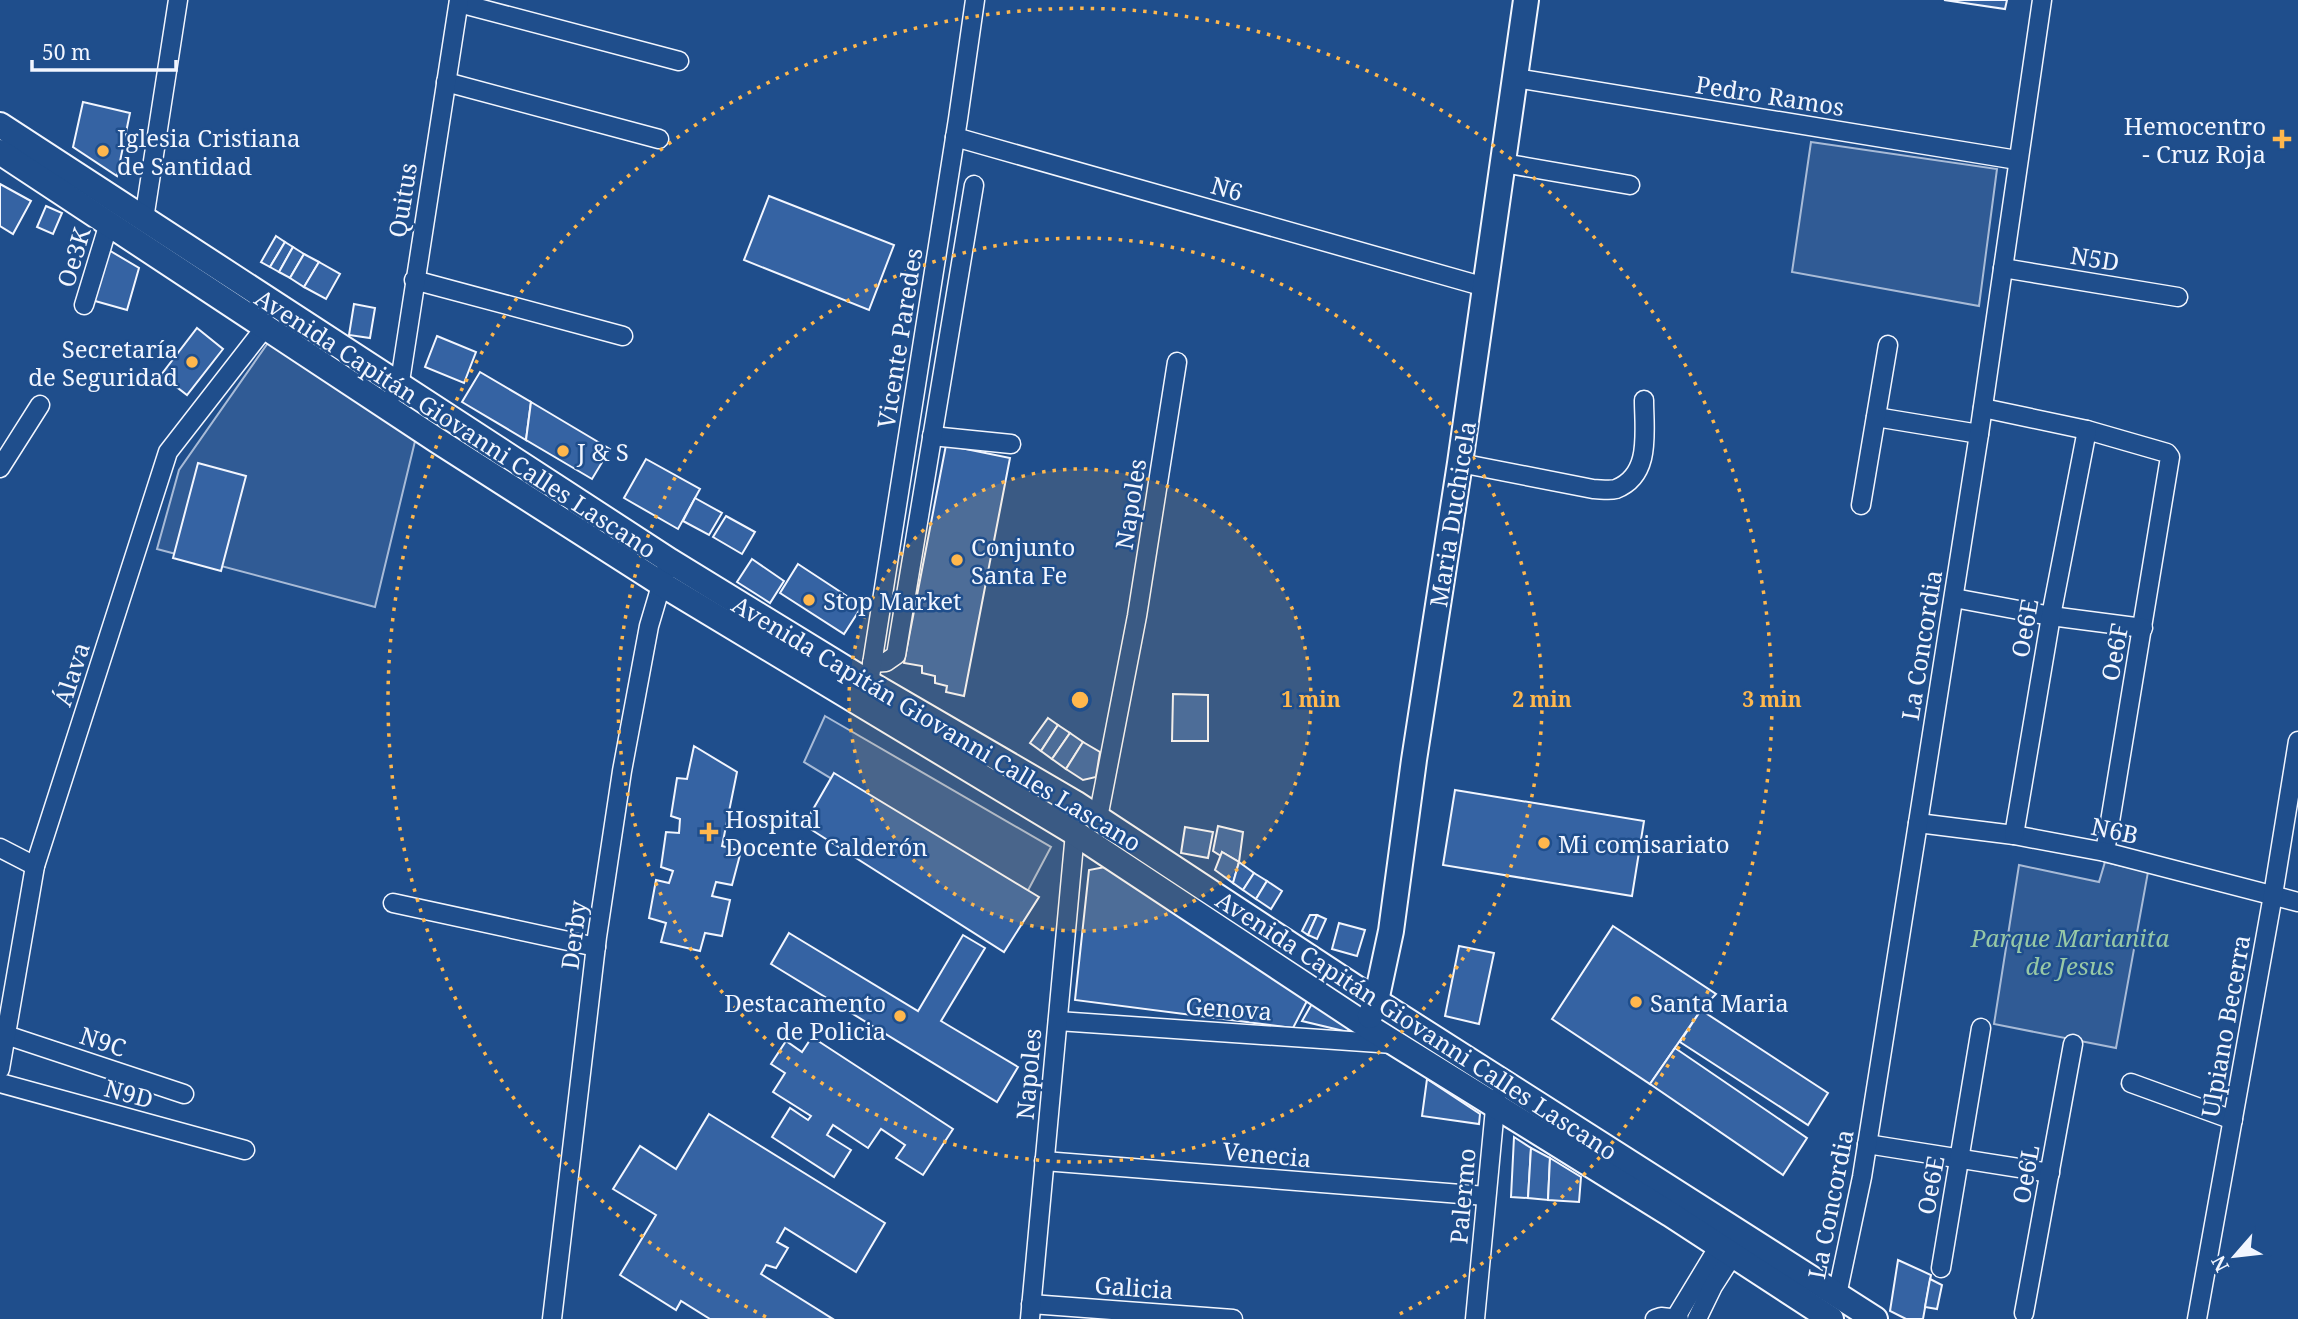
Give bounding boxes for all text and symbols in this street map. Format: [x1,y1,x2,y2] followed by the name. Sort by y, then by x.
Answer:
[32,28,175,72] scale bar
[42,38,91,66] text: 50 m
[1693,67,1847,123] street label: Pedro Ramos
[2124,109,2266,170] place label: Hemocentro - Cruz Roja
[117,121,300,182] place label: Iglesia Cristiana de Santidad
[2272,129,2292,149] marker: Hemocentro - Cruz Roja
[95,143,111,159] marker: Iglesia Cristiana de Santidad
[380,160,424,240] street label: Quitus
[1207,168,1247,208] street label: N6
[48,222,98,291] street label: Oe3K
[2068,238,2122,278] street label: N5D
[868,245,930,431] street label: Vicente Paredes
[249,281,663,565] street label: Avenida Capitán Giovanni Calles Lascano
[28,332,178,393] place label: Secretaría de Seguridad
[184,354,200,370] marker: Secretaría de Seguridad
[1421,419,1483,609] street label: Maria Duchicela
[576,435,629,468] place label: J & S
[555,443,571,459] marker: J & S
[1107,456,1153,552] street label: Napoles
[971,530,1075,591] place label: Conjunto Santa Fe
[949,552,965,568] marker: Conjunto Santa Fe
[1893,568,1949,722] street label: La Concordia
[823,584,962,617] place label: Stop Market
[726,587,1148,859] street label: Avenida Capitán Giovanni Calles Lascano
[801,592,817,608] marker: Stop Market
[2003,596,2045,660] street label: Oe6E
[2093,620,2135,684] street label: Oe6F
[45,638,97,710] street label: Álava
[1281,685,1341,713] text: 1 min
[1512,685,1572,713] text: 2 min
[1742,685,1802,713] text: 3 min
[1068,688,1092,712] centre of rings
[725,802,928,863] place label: Hospital Docente Calderón
[2088,809,2142,851] street label: N6B
[699,822,719,842] marker: Hospital Docente Calderón
[1558,827,1730,860] place label: Mi comisariato
[1536,835,1552,851] marker: Mi comisariato
[1210,883,1624,1167] street label: Avenida Capitán Giovanni Calles Lascano
[552,898,594,971] street label: Derby
[1970,921,2169,982] park label: Parque Marianita de Jesus
[2193,932,2257,1120] street label: Ulpiano Becerra
[724,986,886,1047] place label: Destacamento de Policia
[1650,986,1789,1019] place label: Santa Maria
[1185,989,1273,1027] street label: Genova
[1628,994,1644,1010] marker: Santa Maria
[892,1008,908,1024] marker: Destacamento de Policia
[76,1018,130,1064] street label: N9C
[1008,1027,1048,1121] street label: Napoles
[101,1071,157,1115] street label: N9D
[1799,1126,1861,1282] street label: La Concordia
[1221,1134,1313,1174] street label: Venecia
[2004,1142,2046,1206] street label: Oe6L
[1441,1147,1483,1245] street label: Palermo
[1909,1153,1951,1217] street label: Oe6E
[2200,1221,2270,1291] north arrow
[2205,1251,2235,1277] text: N
[1094,1268,1174,1306] street label: Galicia

